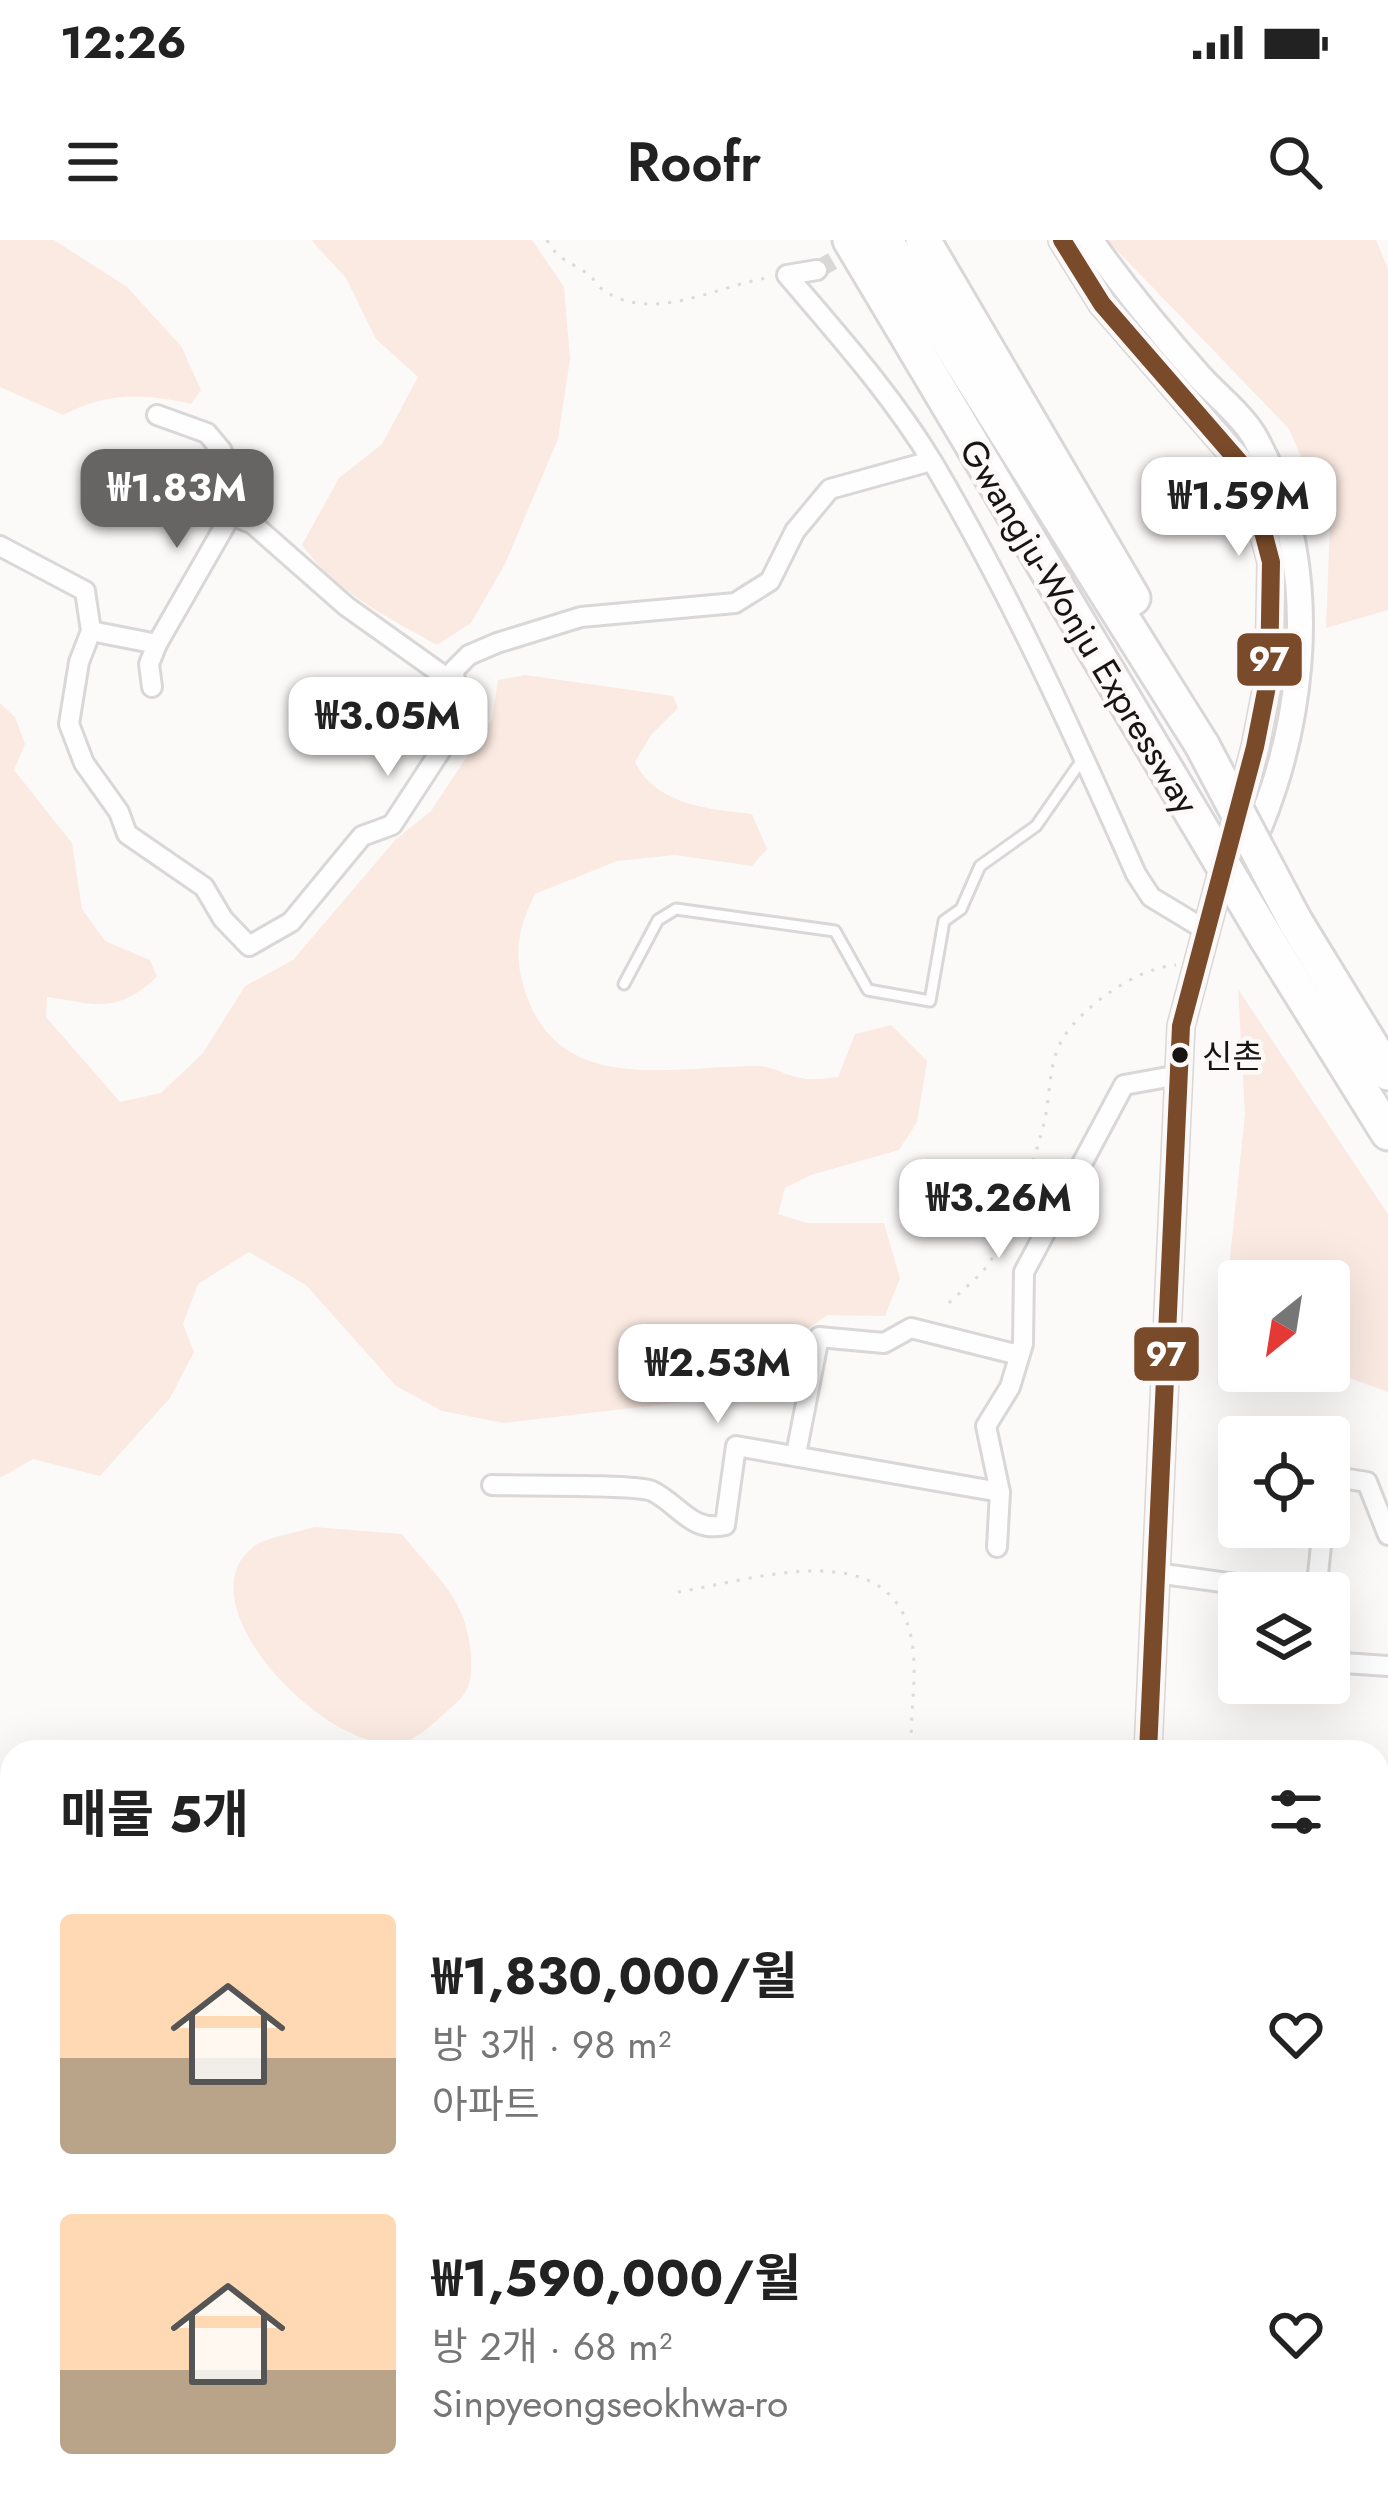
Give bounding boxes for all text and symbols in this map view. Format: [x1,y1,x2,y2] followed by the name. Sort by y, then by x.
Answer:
[60,10,187,75] text: 12:26
[627,123,761,201] text: Roofr
[60,129,126,195] icon: menu
[1262,129,1328,195] icon: search
[947,429,1213,824] street label: Gwangju-Wonju Expressway
[79,449,275,551] pin: ₩1.83M
[1141,457,1337,559] pin: ₩1.59M
[108,459,246,516] text: ₩1.83M
[1168,467,1310,524] text: ₩1.59M
[1235,631,1304,688] line badge: 97
[1249,636,1290,683] text: 97
[290,677,486,779] pin: ₩3.05M
[316,687,460,744] text: ₩3.05M
[1202,1033,1263,1080] place label: 신촌
[1169,1044,1191,1066] marker: 신촌
[901,1159,1097,1261] pin: ₩3.26M
[926,1169,1072,1226] text: ₩3.26M
[1218,1260,1350,1392] north arrow
[1218,1260,1350,1704] map controls
[620,1324,816,1426] pin: ₩2.53M
[1132,1325,1201,1383] line badge: 97
[1146,1331,1187,1378] text: 97
[645,1334,791,1391] text: ₩2.53M
[1218,1416,1350,1548] button: locate
[1218,1572,1350,1704] button: layers
[60,1777,249,1851] text: 매물 5개
[1263,1779,1329,1845] icon: filters
[432,1939,798,2013] text: ₩1,830,000/월
[156,1962,300,2106] icon: home
[1263,2001,1329,2067] icon: heart
[432,2016,671,2073] text: 방 3개 · 98 m²
[432,2076,540,2133] text: 아파트
[432,2241,801,2315] text: ₩1,590,000/월
[156,2262,300,2406] icon: home
[1263,2301,1329,2367] icon: heart
[432,2318,672,2375] text: 방 2개 · 68 m²
[432,2375,788,2432] text: Sinpyeongseokhwa-ro

